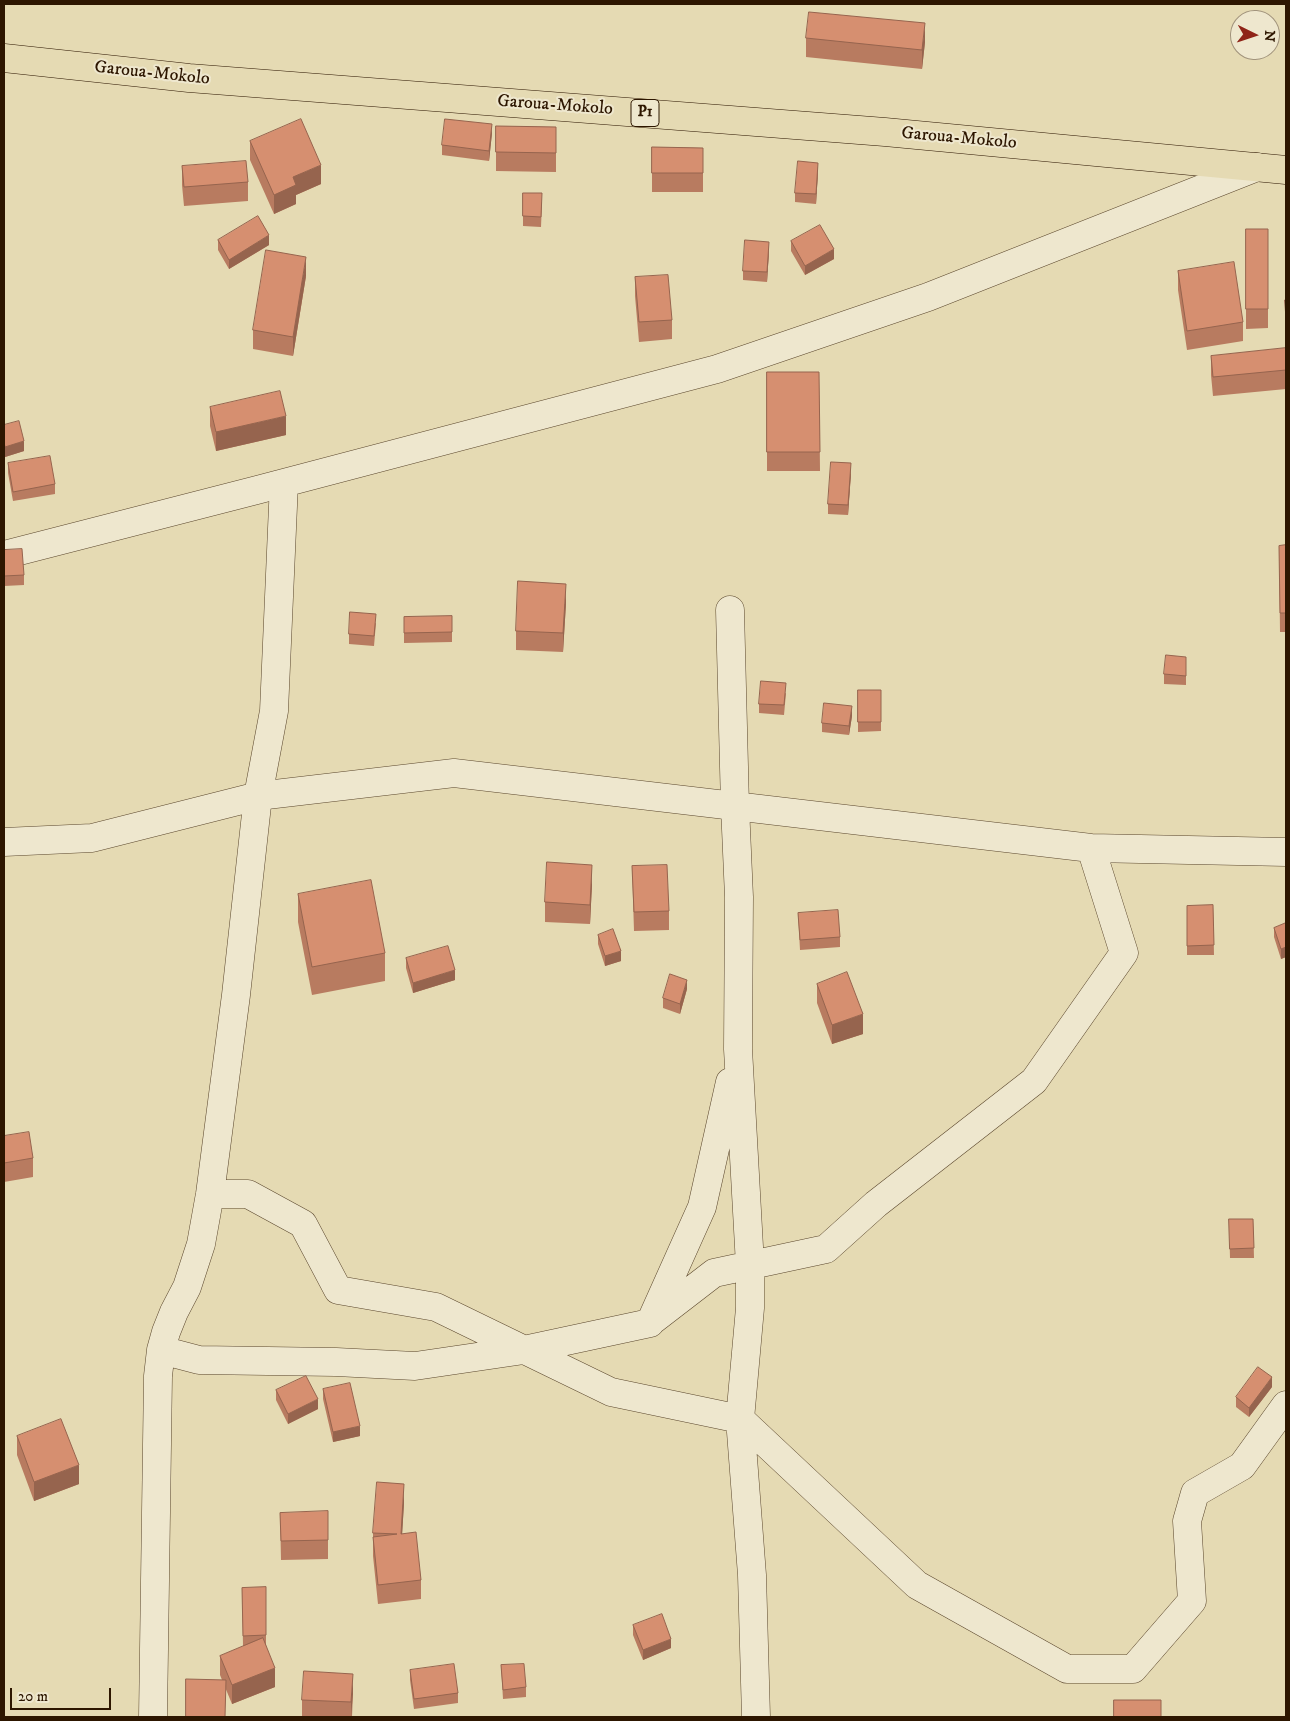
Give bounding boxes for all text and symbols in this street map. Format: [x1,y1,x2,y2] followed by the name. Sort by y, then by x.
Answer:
[1230,10,1280,60] north arrow
[1260,30,1278,42] text: N
[93,57,211,91] street label: Garoua-Mokolo
[497,91,613,121] street label: Garoua-Mokolo
[631,100,659,126] road number: P1
[900,123,1018,155] street label: Garoua-Mokolo
[12,1678,114,1710] scale bar
[18,1687,48,1706] text: 20 m

